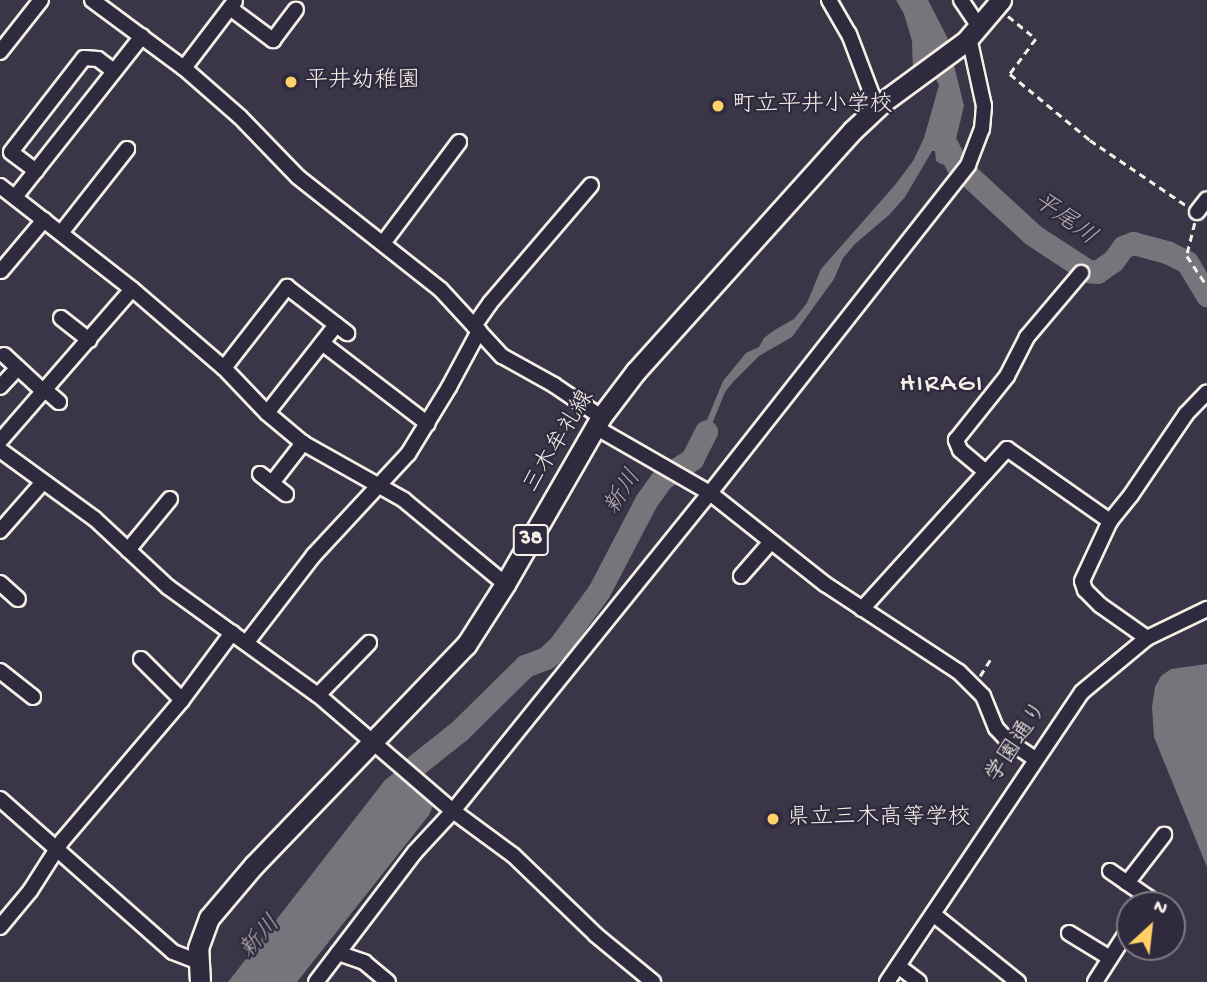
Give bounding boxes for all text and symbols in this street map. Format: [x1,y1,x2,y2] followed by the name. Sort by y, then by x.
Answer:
[305,68,420,96] place label: 平井幼稚園
[283,74,299,90] marker: 平井幼稚園
[732,92,893,120] place label: 町立平井小学校
[710,98,726,114] marker: 町立平井小学校
[1026,187,1102,253] water label: 平尾川
[900,370,984,402] district label: HIRAGI
[519,386,601,498] street label: 三木牟礼線
[599,465,649,521] water label: 新川
[512,522,550,558] road number: 38
[981,697,1055,789] street label: 学園通り
[787,805,971,833] place label: 県立三木高等学校
[765,811,781,827] marker: 県立三木高等学校
[1116,891,1186,961] north arrow
[1149,896,1171,922] text: N
[234,911,288,965] water label: 新川

